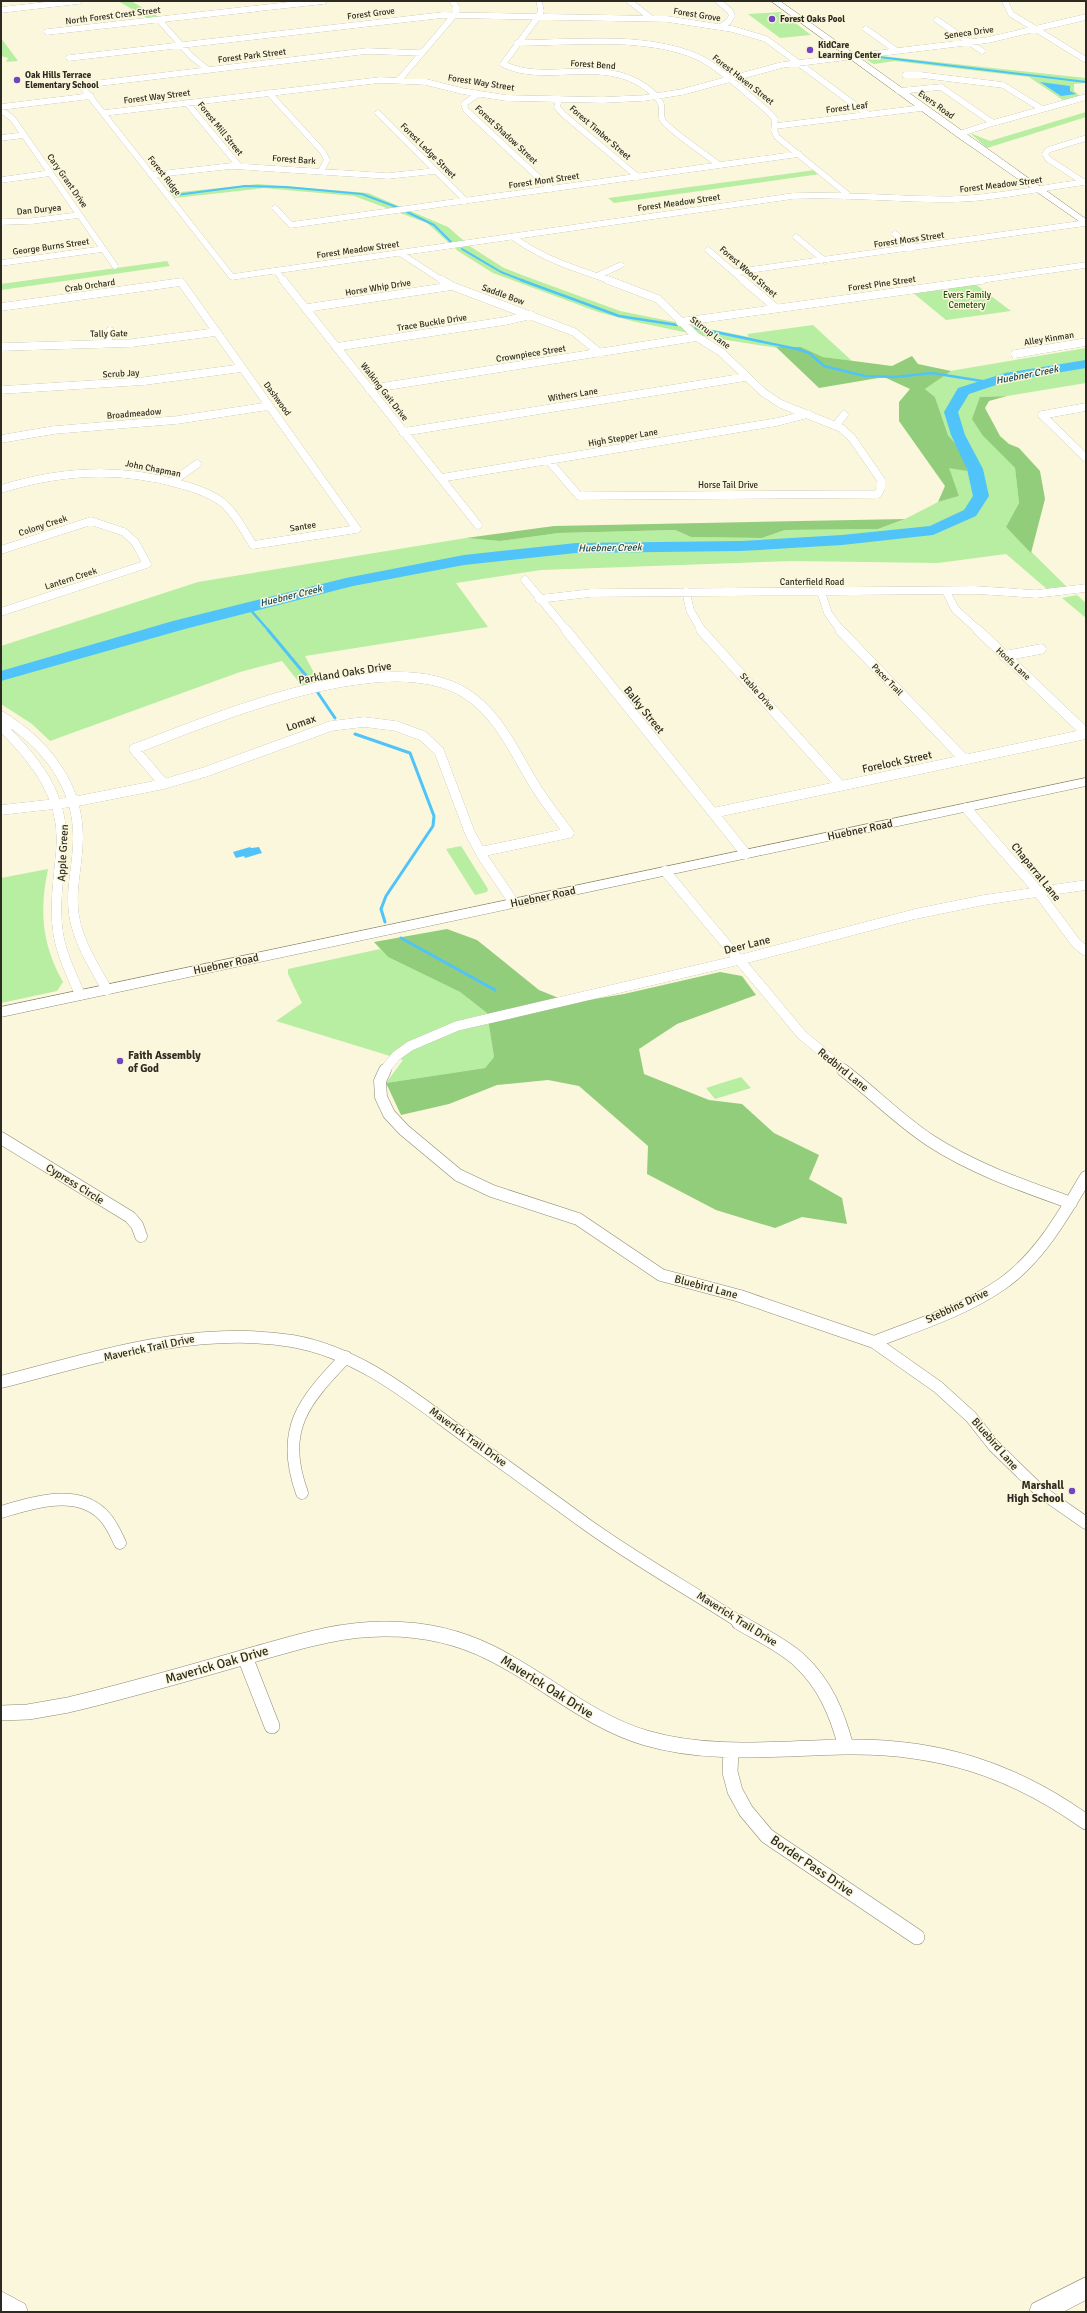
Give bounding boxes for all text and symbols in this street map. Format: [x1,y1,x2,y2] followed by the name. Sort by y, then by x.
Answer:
[65,5,161,27] street label: North Forest Crest Street
[347,6,396,22] street label: Forest Grove
[673,6,722,24] street label: Forest Grove
[767,14,777,24] marker: Forest Oaks Pool
[780,14,845,25] place label: Forest Oaks Pool
[944,24,995,42] street label: Seneca Drive
[818,40,881,61] place label: KidCare Learning Center
[805,45,815,55] marker: KidCare Learning Center
[217,46,287,66] street label: Forest Park Street
[710,53,776,107] street label: Forest Haven Street
[570,58,616,72] street label: Forest Bend
[25,70,99,91] place label: Oak Hills Terrace Elementary School
[447,72,515,94] street label: Forest Way Street
[12,75,22,85] marker: Oak Hills Terrace Elementary School
[123,87,191,107] street label: Forest Way Street
[916,88,956,122] street label: Evers Road
[195,100,245,158] street label: Forest Mill Street
[825,100,870,116] street label: Forest Leaf
[472,103,540,167] street label: Forest Shadow Street
[567,103,633,163] street label: Forest Timber Street
[398,121,458,181] street label: Forest Ledge Street
[44,152,90,211] street label: Cary Grant Drive
[272,153,317,167] street label: Forest Bark
[145,154,183,199] street label: Forest Ridge
[508,171,580,191] street label: Forest Mont Street
[959,174,1043,196] street label: Forest Meadow Street
[637,192,721,214] street label: Forest Meadow Street
[16,202,62,218] street label: Dan Duryea
[873,230,945,250] street label: Forest Moss Street
[12,236,90,258] street label: George Burns Street
[316,239,400,261] street label: Forest Meadow Street
[717,244,779,300] street label: Forest Wood Street
[847,274,917,294] street label: Forest Pine Street
[64,277,116,295] street label: Crab Orchard
[344,277,412,299] street label: Horse Whip Drive
[480,282,526,308] street label: Saddle Bow
[943,290,992,311] park label: Evers Family Cemetery
[396,312,468,334] street label: Trace Buckle Drive
[688,314,733,352] street label: Stirrup Lane
[90,328,128,340] street label: Tally Gate
[1023,330,1075,348] street label: Alley Kinman
[495,343,567,365] street label: Crownpiece Street
[358,361,411,424] street label: Walking Gait Drive
[995,363,1060,387] water label: Huebner Creek
[102,368,140,380] street label: Scrub Jay
[261,380,293,418] street label: Dashwood
[547,386,599,404] street label: Withers Lane
[106,406,162,422] street label: Broadmeadow
[587,426,659,450] street label: High Stepper Lane
[124,458,182,480] street label: John Chapman
[698,480,759,491] street label: Horse Tail Drive
[17,513,69,539] street label: Colony Creek
[289,519,317,535] street label: Santee
[578,541,643,555] water label: Huebner Creek
[44,565,99,593] street label: Lantern Creek
[780,577,844,588] street label: Canterfield Road
[259,582,324,609] water label: Huebner Creek
[994,645,1033,683] street label: Hoofs Lane
[298,659,392,687] street label: Parkland Oaks Drive
[869,662,905,699] street label: Pacer Trail
[737,671,777,713] street label: Stable Drive
[621,684,667,736] street label: Balky Street
[284,712,318,734] street label: Lomax
[861,748,933,776] street label: Forelock Street
[826,817,894,843] street label: Huebner Road
[55,824,71,882] street label: Apple Green
[1008,840,1064,904] street label: Chaparral Lane
[509,884,577,910] street label: Huebner Road
[722,933,772,957] street label: Deer Lane
[192,951,260,977] street label: Huebner Road
[815,1046,871,1094] street label: Redbird Lane
[128,1049,201,1075] place label: Faith Assembly of God
[115,1056,125,1066] marker: Faith Assembly of God
[43,1161,107,1207] street label: Cypress Circle
[673,1272,739,1302] street label: Bluebird Lane
[924,1286,990,1326] street label: Stebbins Drive
[102,1332,196,1364] street label: Maverick Trail Drive
[427,1405,509,1469] street label: Maverick Trail Drive
[969,1415,1021,1473] street label: Bluebird Lane
[1007,1479,1065,1505] place label: Marshall High School
[1067,1486,1077,1496] marker: Marshall High School
[694,1589,780,1649] street label: Maverick Trail Drive
[164,1643,270,1687] street label: Maverick Oak Drive
[498,1652,596,1722] street label: Maverick Oak Drive
[767,1832,857,1900] street label: Border Pass Drive

